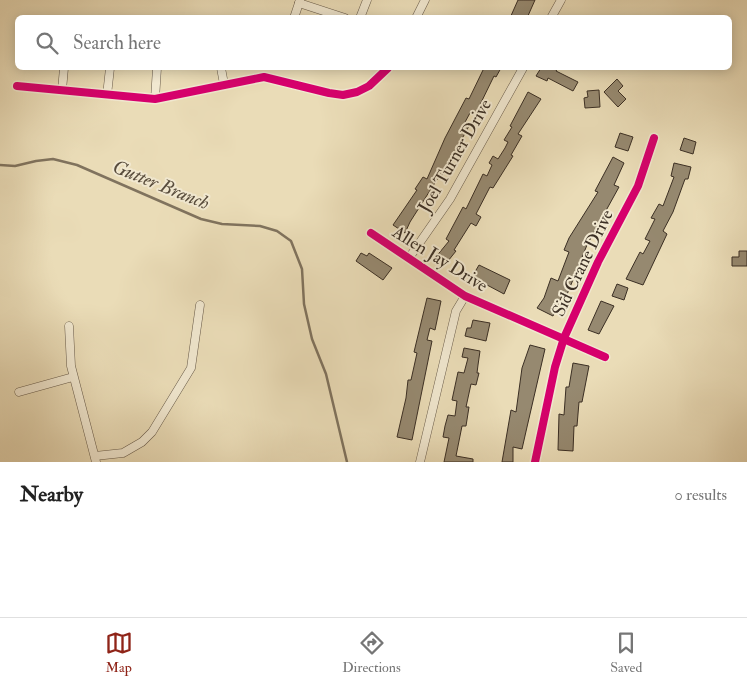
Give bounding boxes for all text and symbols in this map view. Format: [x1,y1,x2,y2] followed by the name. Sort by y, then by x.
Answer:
[15,15,732,70] search box
[33,29,61,57] icon: search
[73,31,161,55] text: Search here
[413,95,497,218] street label: Joel Turner Drive
[109,155,213,215] water label: Gutter Branch
[547,205,619,320] street label: Sid Crane Drive
[387,220,492,298] street label: Allen Jay Drive
[20,481,83,508] text: Nearby
[674,485,727,505] text: 0 results
[105,629,133,676] tab: Map
[342,629,401,676] tab: Directions
[610,629,642,676] tab: Saved

